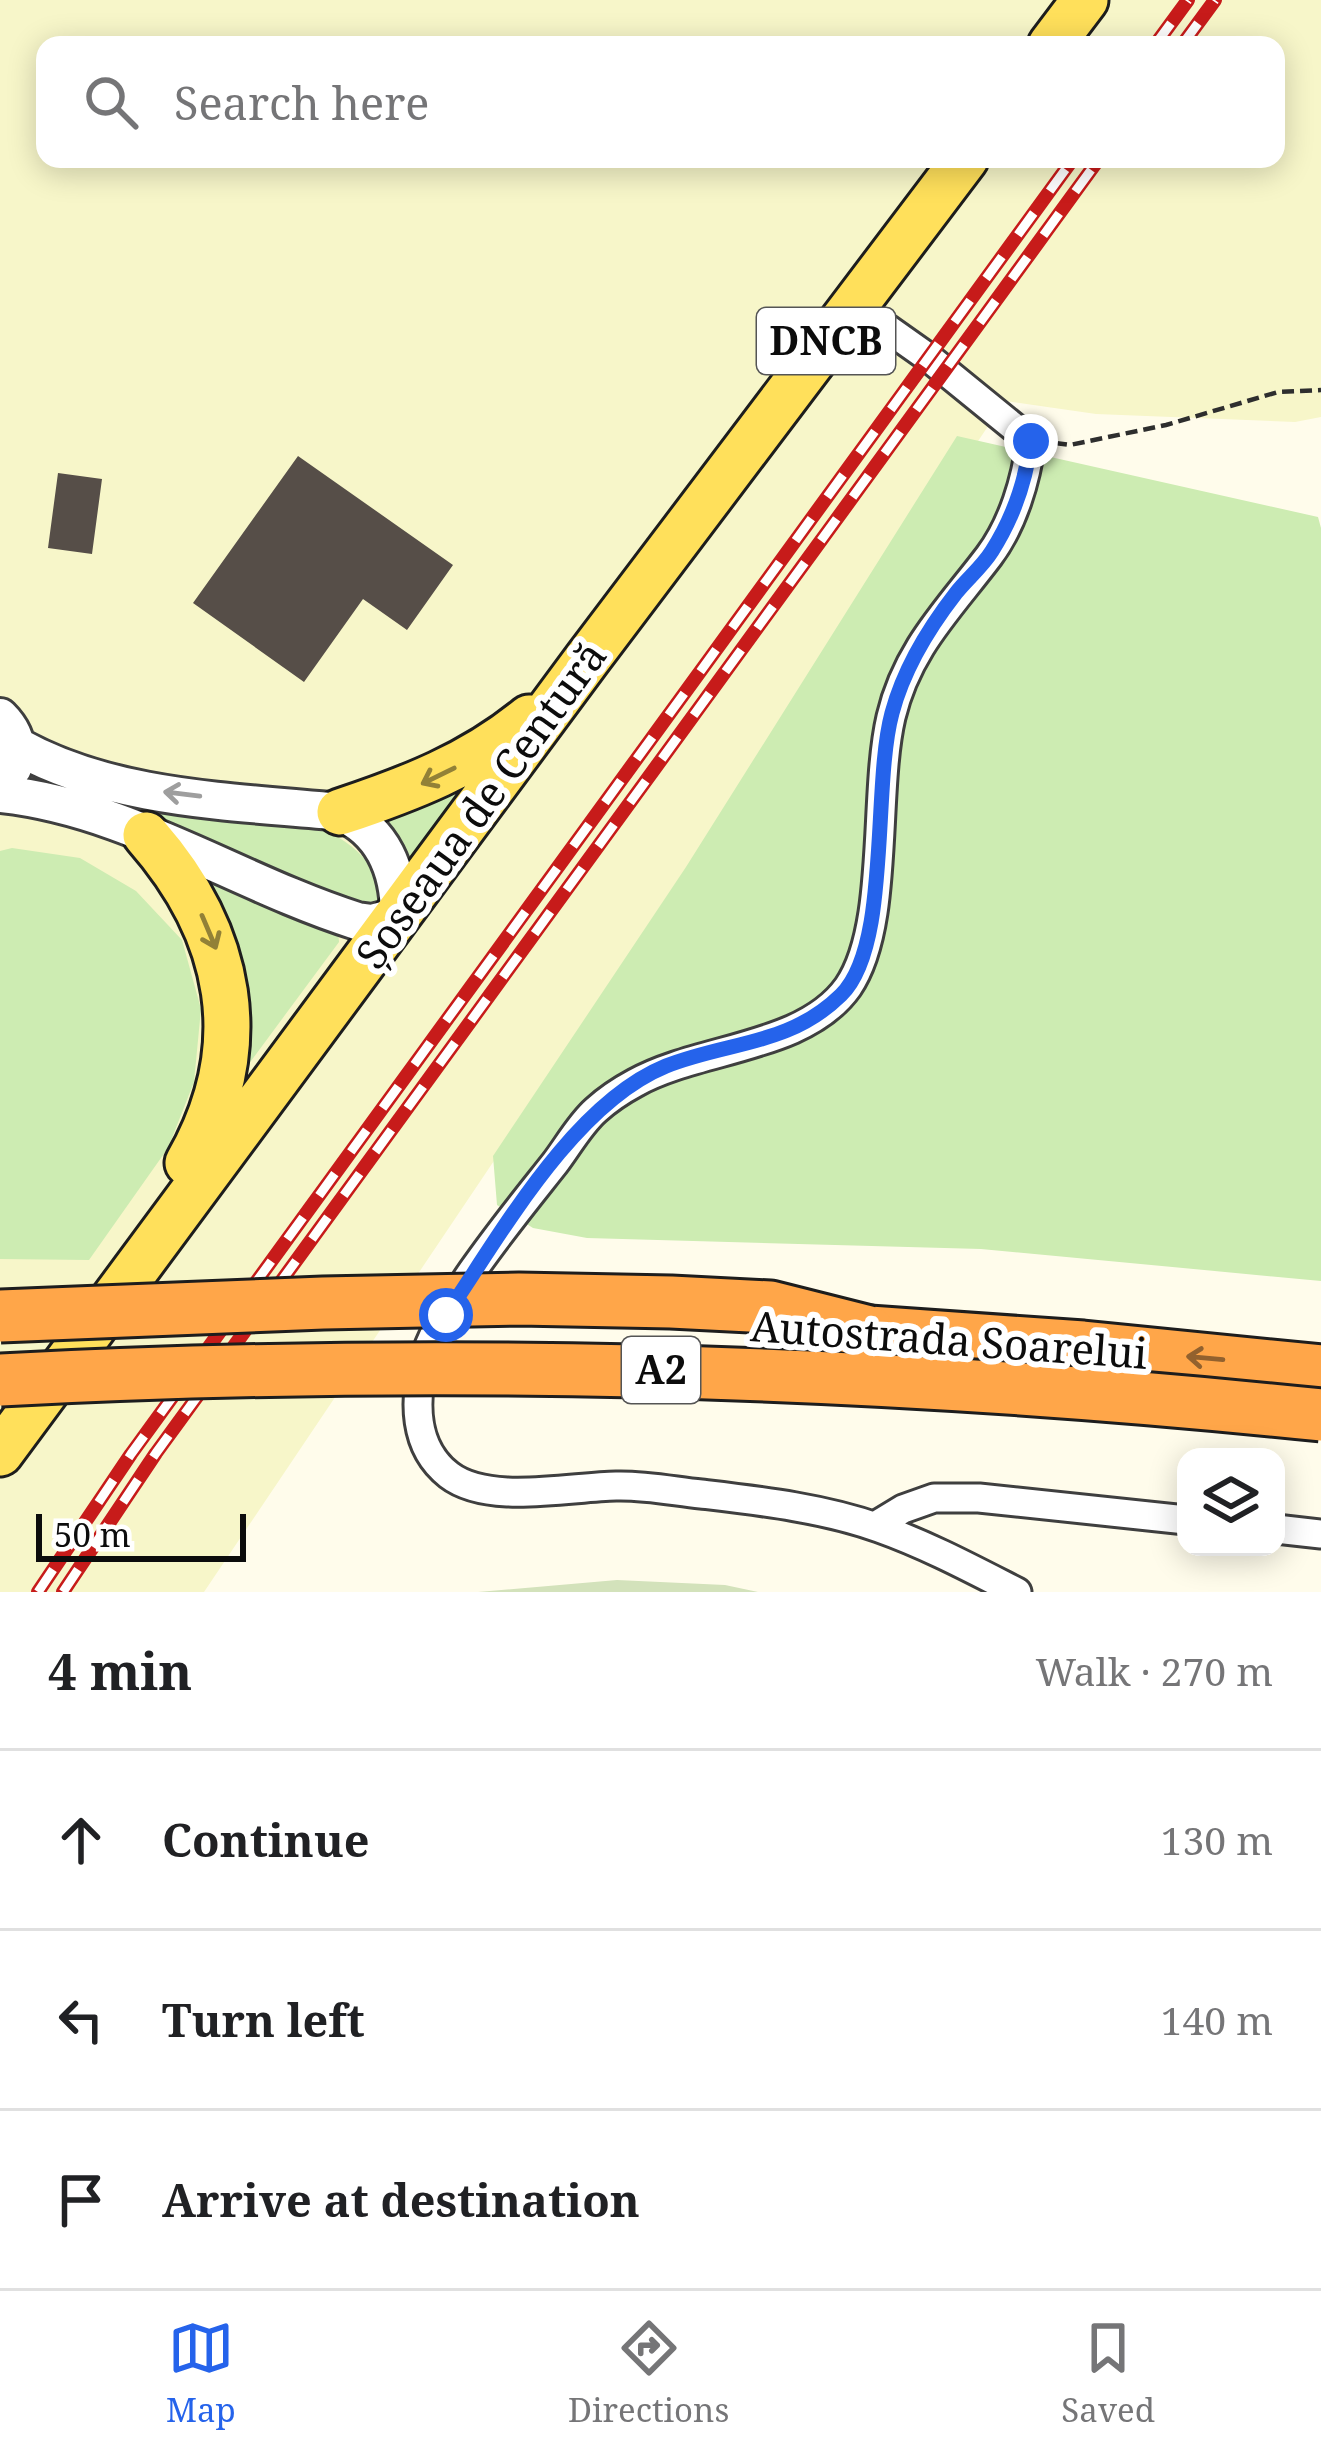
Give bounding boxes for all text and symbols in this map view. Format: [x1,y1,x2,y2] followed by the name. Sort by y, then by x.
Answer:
[36,36,1285,168] search box
[78,69,144,135] icon: search
[174,72,429,133] text: Search here
[757,308,895,374] road number: DNCB
[1004,414,1058,468] route end
[342,629,618,979] street label: Șoseaua de Centură
[421,766,457,788] one-way arrow
[163,782,202,804] one-way arrow
[200,913,221,950] one-way arrow
[419,1288,473,1342] route start
[749,1296,1149,1381] street label: Autostrada Soarelui
[622,1337,700,1403] road number: A2
[1186,1346,1225,1369] one-way arrow
[1177,1448,1285,1556] map controls
[1177,1448,1285,1556] button: layers
[36,1508,246,1561] scale bar
[54,1512,131,1557] text: 50 m
[48,1635,192,1705] text: 4 min
[1036,1644,1273,1697] text: Walk · 270 m
[48,1807,114,1873] icon: ahead
[162,1809,370,1870] text: Continue
[1161,1813,1273,1866] text: 130 m
[48,1987,114,2053] icon: left
[162,1989,365,2050] text: Turn left
[1161,1993,1273,2046] text: 140 m
[48,2167,114,2233] icon: arrive
[162,2169,640,2230] text: Arrive at destination
[166,2315,236,2432] tab: Map
[568,2315,729,2432] tab: Directions
[1061,2315,1155,2432] tab: Saved

